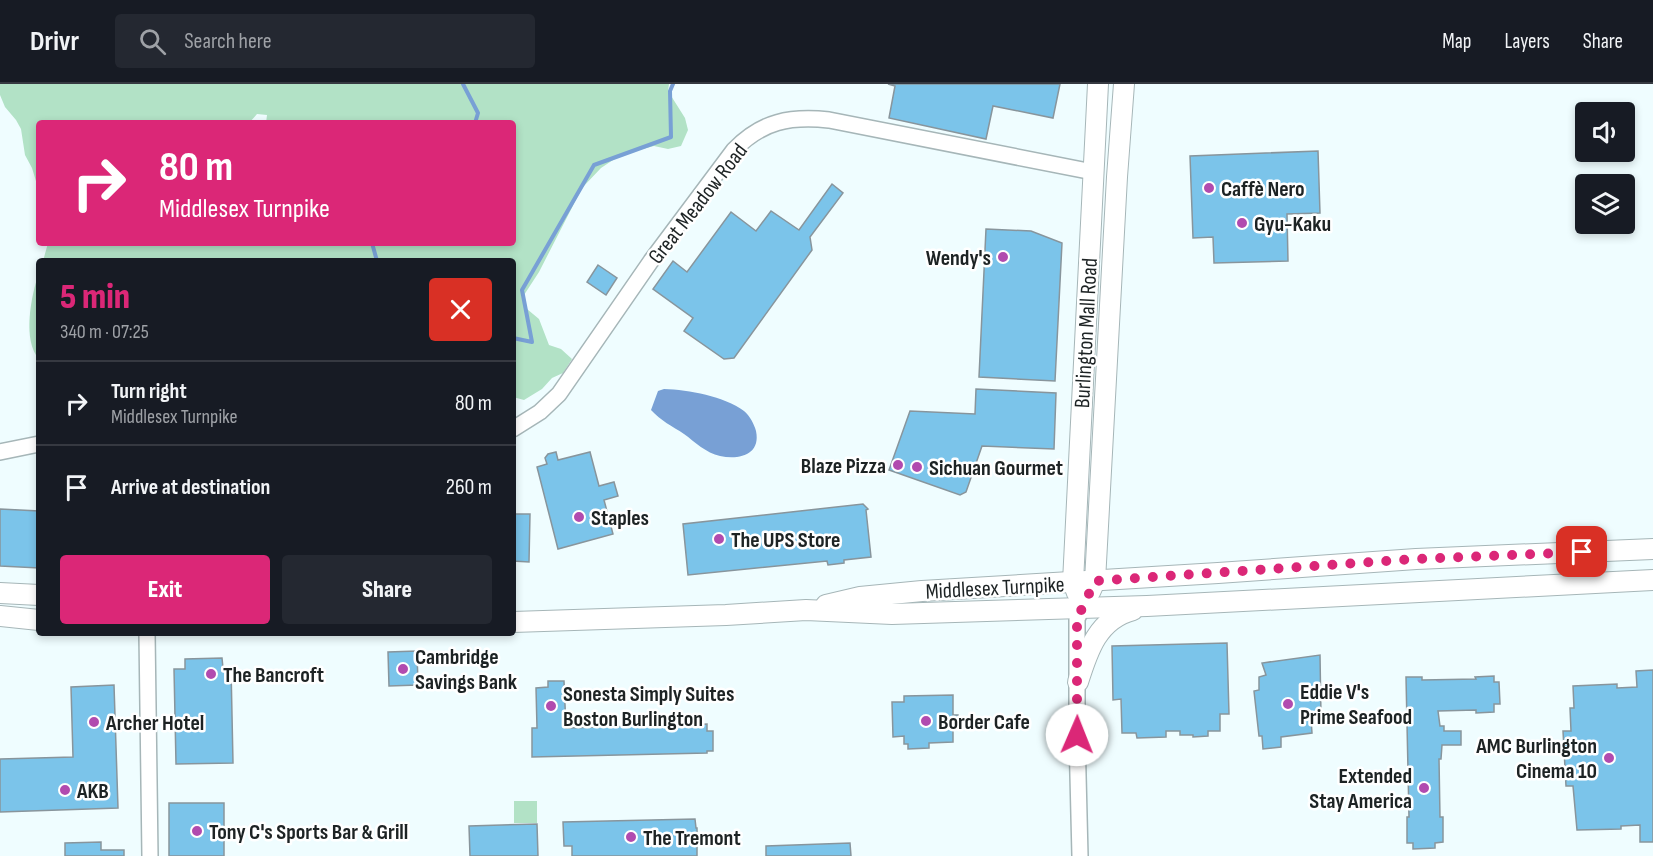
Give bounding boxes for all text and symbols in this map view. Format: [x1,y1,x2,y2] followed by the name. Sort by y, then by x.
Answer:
[115,14,535,68] search box
[30,25,79,58] text: Drivr
[136,25,169,58] icon: search
[184,28,272,55] text: Search here
[1442,29,1471,54] text: Map
[1504,29,1550,54] text: Layers
[1583,29,1623,54] text: Share
[1575,102,1635,234] map controls
[1575,102,1635,162] button: sound
[643,138,754,270] street label: Great Meadow Road
[159,142,233,193] text: 80 m
[60,144,138,222] icon: right
[1575,174,1635,234] button: layers
[1221,176,1305,203] place label: Caffè Nero
[1202,181,1216,195] marker: Caffè Nero
[159,193,330,225] text: Middlesex Turnpike
[1254,211,1331,238] place label: Gyu-Kaku
[1235,216,1249,230] marker: Gyu-Kaku
[926,245,991,272] place label: Wendy's
[996,250,1010,264] marker: Wendy's
[1069,257,1104,409] street label: Burlington Mall Road
[60,276,130,319] text: 5 min
[429,278,492,341] button: close
[60,320,149,344] text: 340 m · 07:25
[111,378,187,405] text: Turn right
[60,387,93,420] icon: right
[455,390,492,417] text: 80 m
[111,405,237,429] text: Middlesex Turnpike
[801,453,886,480] place label: Blaze Pizza
[929,455,1063,482] place label: Sichuan Gourmet
[891,458,905,472] marker: Blaze Pizza
[910,460,924,474] marker: Sichuan Gourmet
[60,471,93,504] icon: arrive
[111,474,270,501] text: Arrive at destination
[446,474,492,501] text: 260 m
[591,505,649,532] place label: Staples
[572,510,586,524] marker: Staples
[1556,526,1607,577] pin
[731,527,840,554] place label: The UPS Store
[712,532,726,546] marker: The UPS Store
[1565,535,1598,568] icon: arrive
[60,555,270,624] button: Exit
[282,555,492,624] button: Share
[925,571,1065,606] street label: Middlesex Turnpike
[415,644,518,696] place label: Cambridge Savings Bank
[223,662,324,689] place label: The Bancroft
[396,662,410,676] marker: Cambridge Savings Bank
[204,667,218,681] marker: The Bancroft
[1300,679,1412,731] place label: Eddie V's Prime Seafood
[563,681,734,733] place label: Sonesta Simply Suites Boston Burlington
[1281,697,1295,711] marker: Eddie V's Prime Seafood
[544,699,558,713] marker: Sonesta Simply Suites Boston Burlington
[1045,703,1109,767] position arrow
[938,709,1030,736] place label: Border Cafe
[105,710,204,737] place label: Archer Hotel
[919,714,933,728] marker: Border Cafe
[87,715,101,729] marker: Archer Hotel
[1475,733,1597,785] place label: AMC Burlington Cinema 10
[1602,751,1616,765] marker: AMC Burlington Cinema 10
[1309,763,1412,815] place label: Extended Stay America
[76,778,109,805] place label: AKB
[1417,781,1431,795] marker: Extended Stay America
[58,783,72,797] marker: AKB
[209,819,408,846] place label: Tony C's Sports Bar & Grill
[190,824,204,838] marker: Tony C's Sports Bar & Grill
[643,825,741,852] place label: The Tremont
[624,830,638,844] marker: The Tremont

